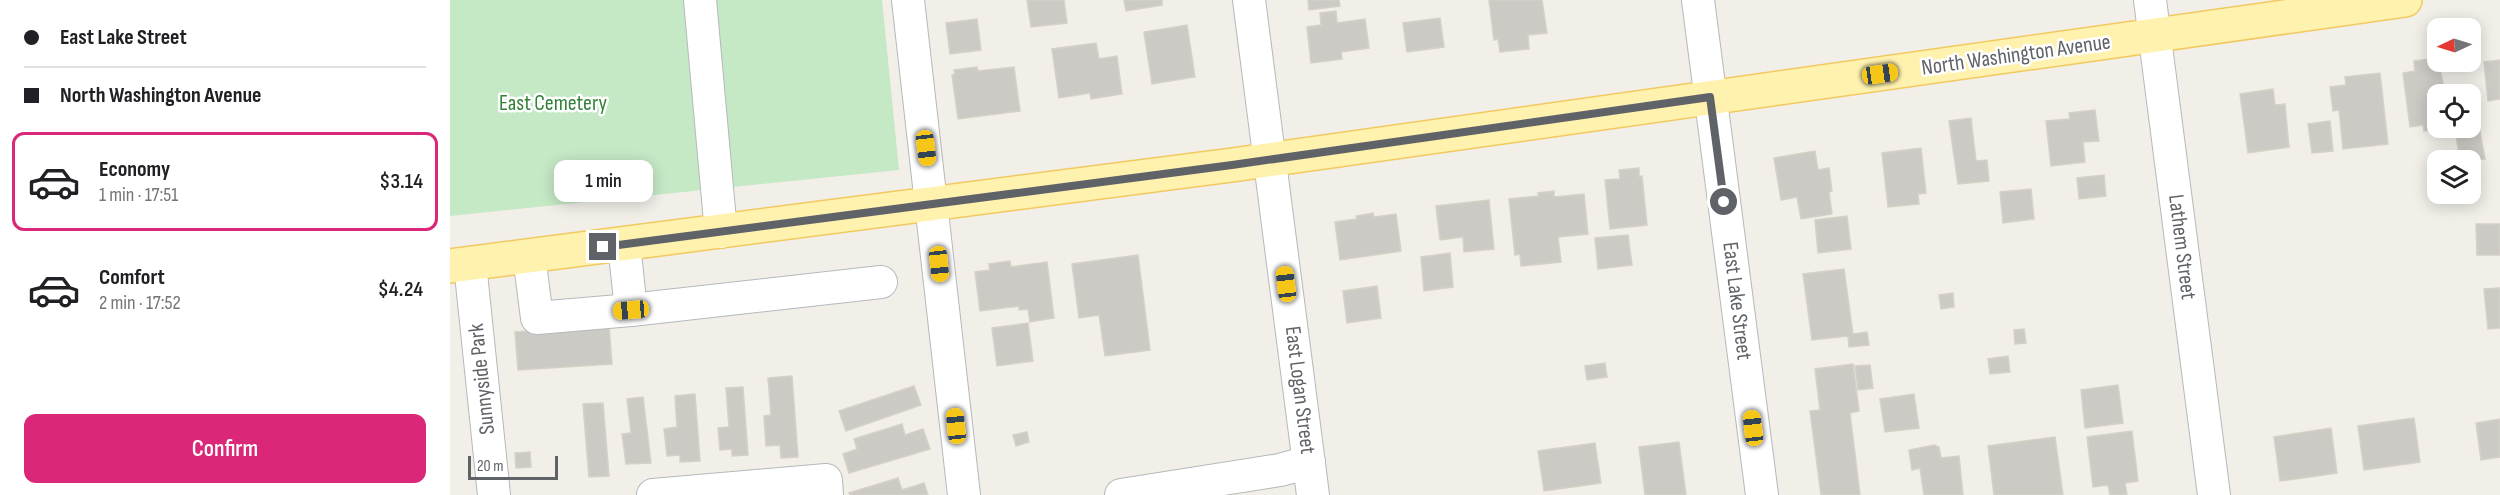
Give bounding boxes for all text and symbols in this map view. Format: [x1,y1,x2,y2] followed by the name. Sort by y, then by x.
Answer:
[2427,18,2481,72] north arrow
[2427,18,2481,204] map controls
[60,24,187,51] text: East Lake Street
[1920,28,2112,82] street label: North Washington Avenue
[1861,63,1899,85] car
[60,82,262,109] text: North Washington Avenue
[2427,84,2481,138] button: locate
[499,90,607,117] park label: East Cemetery
[915,129,937,167] car
[2427,150,2481,204] button: layers
[27,155,81,209] icon: car
[99,156,170,183] text: Economy
[554,160,652,202] callout: 1 min
[379,168,423,195] text: $3.14
[585,169,622,193] text: 1 min
[99,183,178,207] text: 1 min · 17:51
[1710,188,1737,215] route start
[2162,193,2202,301] street label: Lathem Street
[589,233,616,260] route end
[1716,240,1758,362] street label: East Lake Street
[928,245,950,283] car
[27,263,81,317] icon: car
[99,264,165,291] text: Comfort
[1275,265,1297,303] car
[378,276,423,303] text: $4.24
[99,291,181,315] text: 2 min · 17:52
[612,299,650,321] car
[463,322,501,436] street label: Sunnyside Park
[1279,325,1321,456] street label: East Logan Street
[945,407,967,445] car
[1742,409,1764,447] car
[24,414,426,483] button: Confirm
[468,453,558,480] scale bar
[477,457,504,476] text: 20 m

